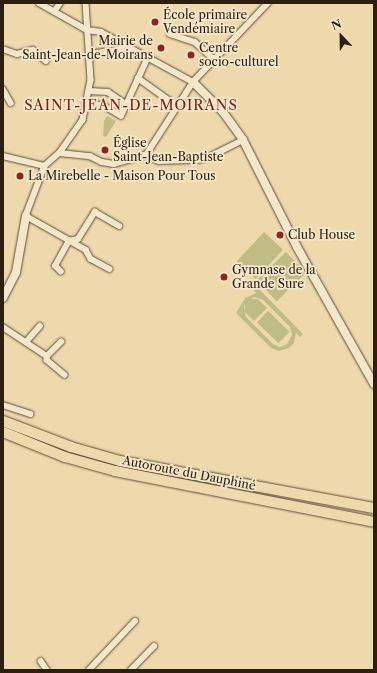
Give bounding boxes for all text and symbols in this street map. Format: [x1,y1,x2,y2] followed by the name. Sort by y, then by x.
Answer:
[163,8,247,36] place label: École primaire Vendémiaire
[321,16,361,56] north arrow
[150,17,160,27] marker: École primaire Vendémiaire
[329,17,344,33] text: N
[22,34,153,62] place label: Mairie de Saint-Jean-de-Moirans
[199,41,278,69] place label: Centre socio-culturel
[156,43,166,53] marker: Mairie de Saint-Jean-de-Moirans
[186,50,196,60] marker: Centre socio-culturel
[24,97,238,113] district label: SAINT-JEAN-DE-MOIRANS
[113,136,224,164] place label: Église Saint-Jean-Baptiste
[100,145,110,155] marker: Église Saint-Jean-Baptiste
[28,169,216,183] place label: La Mirebelle - Maison Pour Tous
[15,171,25,181] marker: La Mirebelle - Maison Pour Tous
[288,228,355,242] place label: Club House
[275,230,285,240] marker: Club House
[232,263,316,291] place label: Gymnase de la Grande Sure
[219,272,229,282] marker: Gymnase de la Grande Sure
[121,453,257,493] street label: Autoroute du Dauphiné

